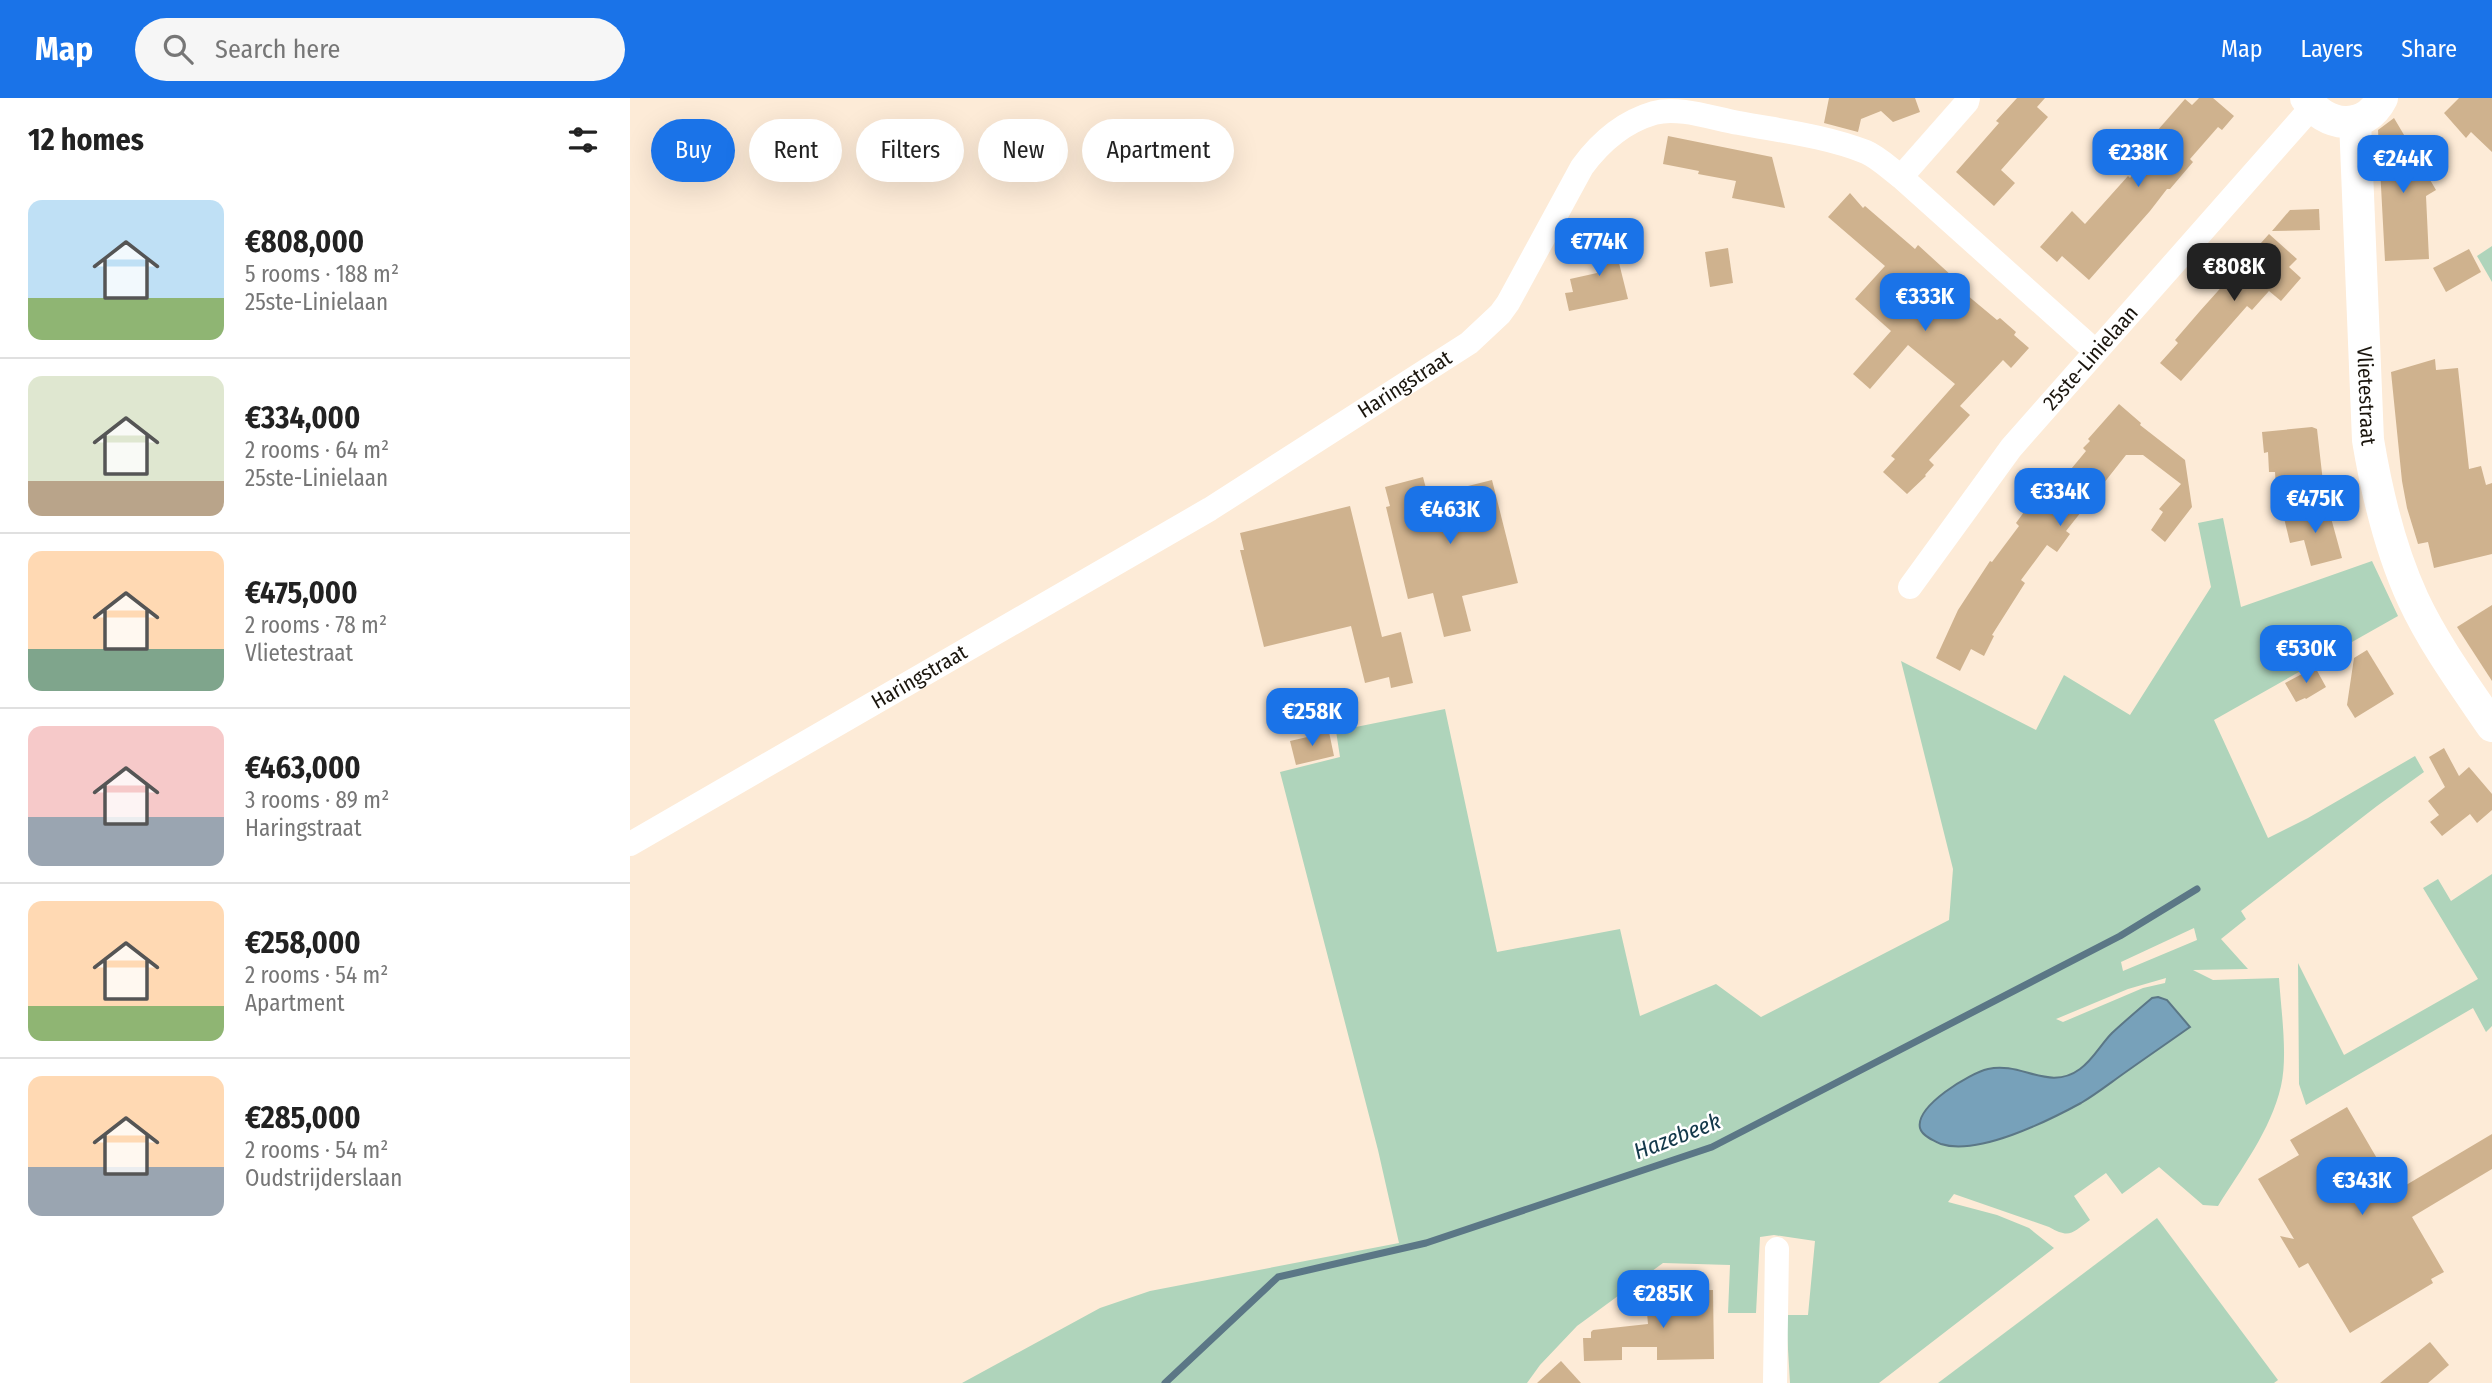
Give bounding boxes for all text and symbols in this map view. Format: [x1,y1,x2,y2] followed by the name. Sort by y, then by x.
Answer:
[135,18,625,81] search box
[35,29,93,69] text: Map
[159,30,197,68] icon: search
[215,34,340,65] text: Search here
[2221,35,2263,63] text: Map
[2301,35,2363,63] text: Layers
[2401,35,2457,63] text: Share
[651,119,735,182] chip: Buy
[749,119,842,182] chip: Rent
[856,119,964,182] chip: Filters
[978,119,1068,182] chip: New
[1082,119,1234,182] chip: Apartment
[564,121,602,159] icon: filters
[28,122,144,158] text: 12 homes
[2089,130,2187,189] pin: €238K
[2354,136,2452,195] pin: €244K
[2108,138,2168,166] text: €238K
[2373,144,2433,172] text: €244K
[1550,218,1648,278] pin: €774K
[245,224,364,260] text: €808,000
[1571,227,1627,255] text: €774K
[84,228,168,312] icon: home
[2185,244,2283,303] pin: €808K
[2203,252,2265,280] text: €808K
[245,260,399,288] text: 5 rooms · 188 m²
[1876,274,1974,333] pin: €333K
[1896,282,1954,310] text: €333K
[245,288,388,316] text: 25ste-Linielaan
[2038,300,2144,416] street label: 25ste-Linielaan
[1353,345,1457,424] street label: Haringstraat
[2351,346,2382,447] street label: Vlietestraat
[245,400,360,436] text: €334,000
[84,404,168,488] icon: home
[245,436,389,464] text: 2 rooms · 64 m²
[245,464,388,492] text: 25ste-Linielaan
[2011,468,2109,528] pin: €334K
[2266,476,2364,535] pin: €475K
[2030,477,2090,505] text: €334K
[2286,484,2344,512] text: €475K
[1401,486,1499,546] pin: €463K
[1420,495,1480,523] text: €463K
[245,575,358,611] text: €475,000
[84,579,168,663] icon: home
[245,611,387,639] text: 2 rooms · 78 m²
[2257,626,2355,685] pin: €530K
[2276,634,2336,662] text: €530K
[245,639,353,667] text: Vlietestraat
[867,639,972,715] street label: Haringstraat
[1263,688,1361,748] pin: €258K
[1282,697,1342,725] text: €258K
[245,750,361,786] text: €463,000
[84,754,168,838] icon: home
[245,786,389,814] text: 3 rooms · 89 m²
[245,814,361,842] text: Haringstraat
[245,925,361,961] text: €258,000
[84,929,168,1013] icon: home
[245,961,388,989] text: 2 rooms · 54 m²
[245,989,345,1017] text: Apartment
[245,1100,361,1136] text: €285,000
[84,1104,168,1188] icon: home
[1630,1107,1724,1165] water label: Hazebeek
[245,1136,388,1164] text: 2 rooms · 54 m²
[2313,1158,2411,1217] pin: €343K
[245,1164,402,1192] text: Oudstrijderslaan
[2333,1166,2391,1194] text: €343K
[1614,1270,1712,1330] pin: €285K
[1633,1279,1693,1307] text: €285K

